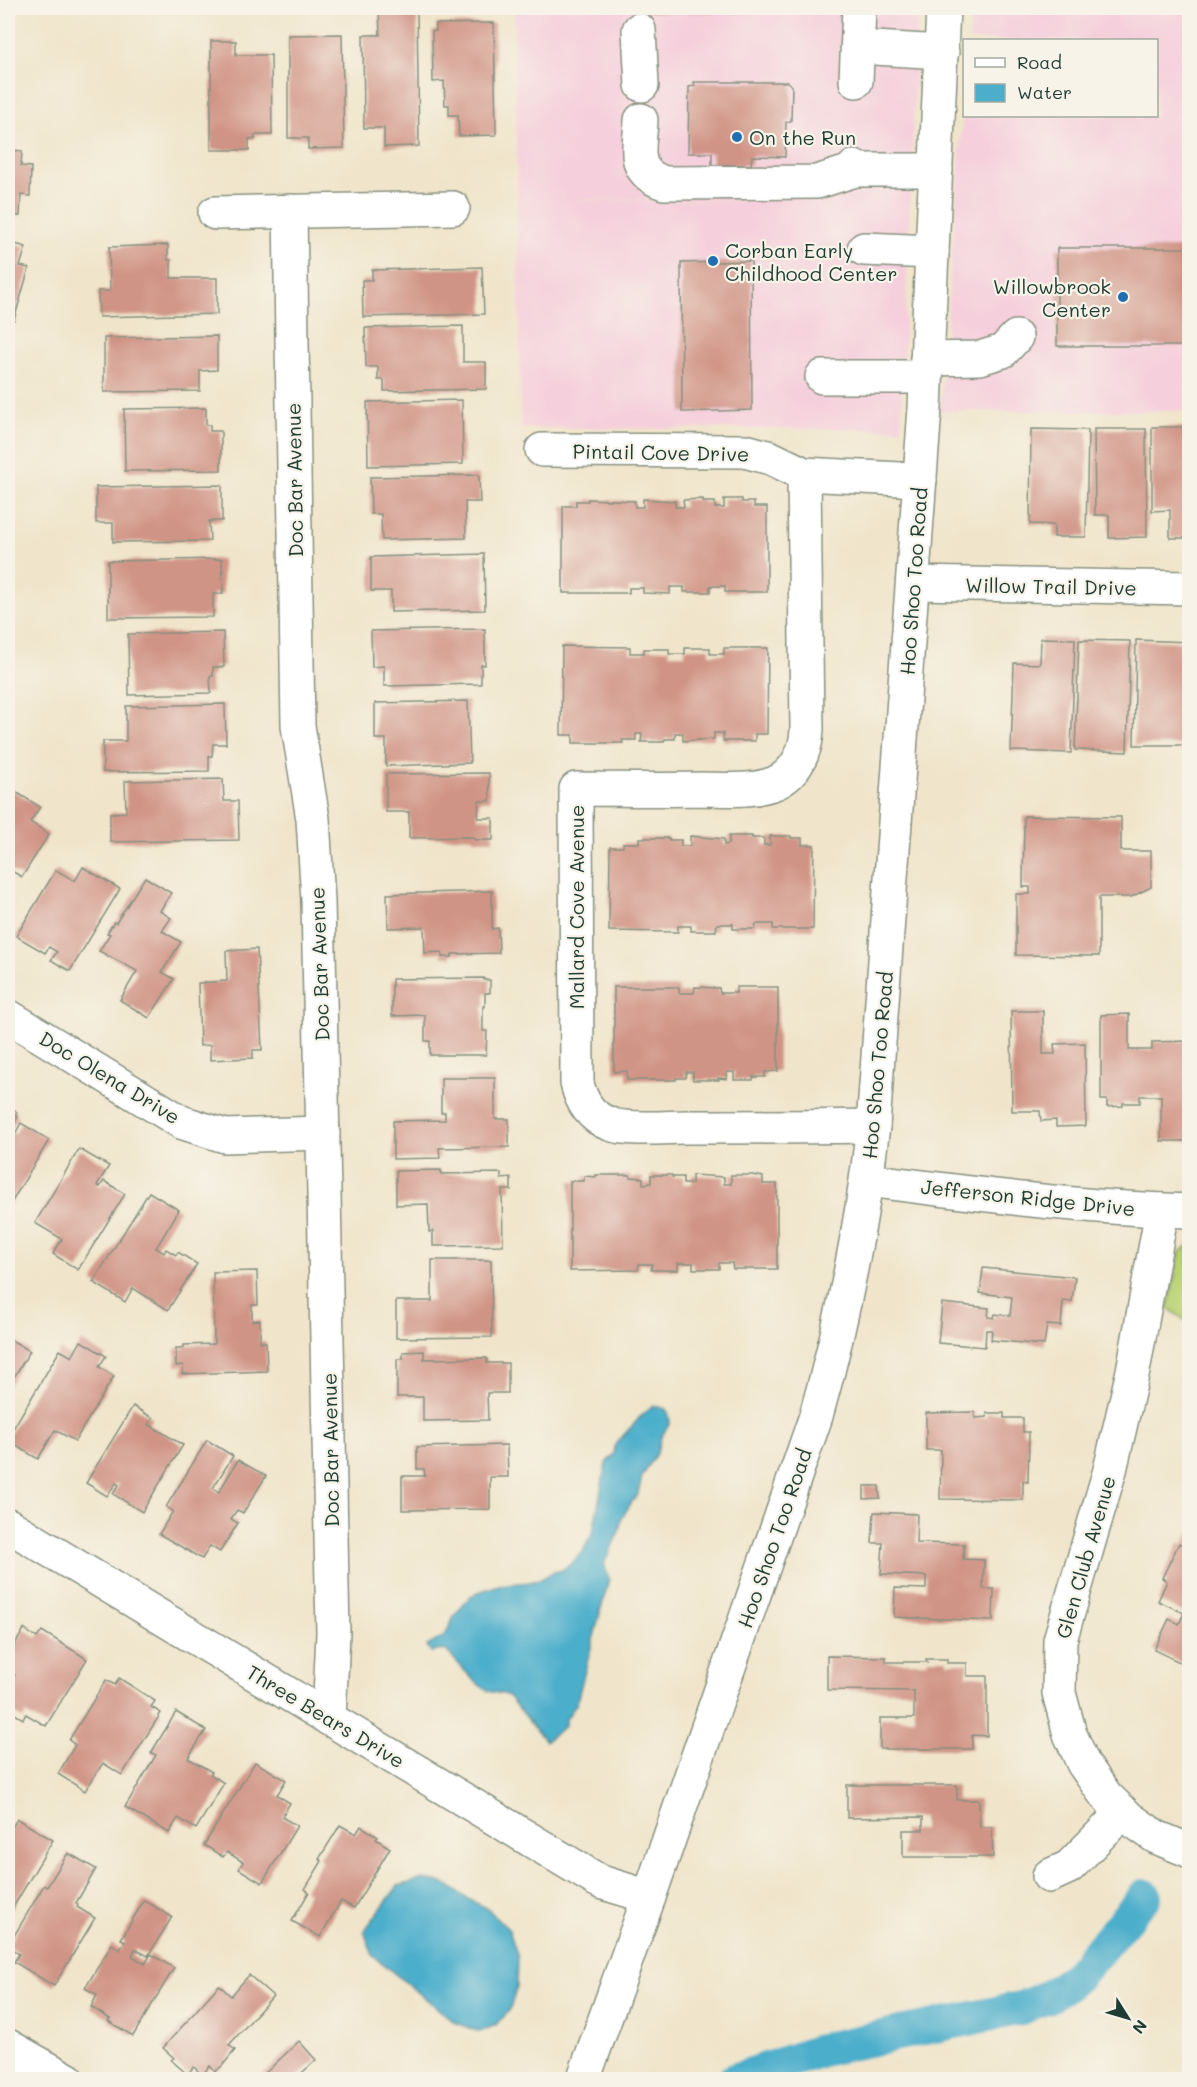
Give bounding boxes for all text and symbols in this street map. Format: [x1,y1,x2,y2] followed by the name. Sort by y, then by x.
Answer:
[963,39,1158,117] legend
[1017,50,1062,74] text: Road
[1017,80,1072,104] text: Water
[749,124,856,150] place label: On the Run
[730,130,744,144] marker: On the Run
[725,237,897,286] place label: Corban Early Childhood Center
[706,254,720,268] marker: Corban Early Childhood Center
[993,273,1111,322] place label: Willowbrook Center
[1116,290,1130,304] marker: Willowbrook Center
[280,403,308,557] street label: Doc Bar Avenue
[572,437,750,467] street label: Pintail Cove Drive
[893,486,933,676] street label: Hoo Shoo Too Road
[965,572,1137,600] street label: Willow Trail Drive
[563,805,589,1009] street label: Mallard Cove Avenue
[303,886,335,1042] street label: Doc Bar Avenue
[856,970,898,1160] street label: Hoo Shoo Too Road
[35,1025,185,1129] street label: Doc Olena Drive
[920,1173,1136,1221] street label: Jefferson Ridge Drive
[316,1373,344,1527] street label: Doc Bar Avenue
[731,1445,817,1631] street label: Hoo Shoo Too Road
[1049,1473,1121,1641] street label: Glen Club Avenue
[242,1659,410,1773] street label: Three Bears Drive
[1098,1988,1158,2048] north arrow
[1128,2016,1152,2039] text: N

